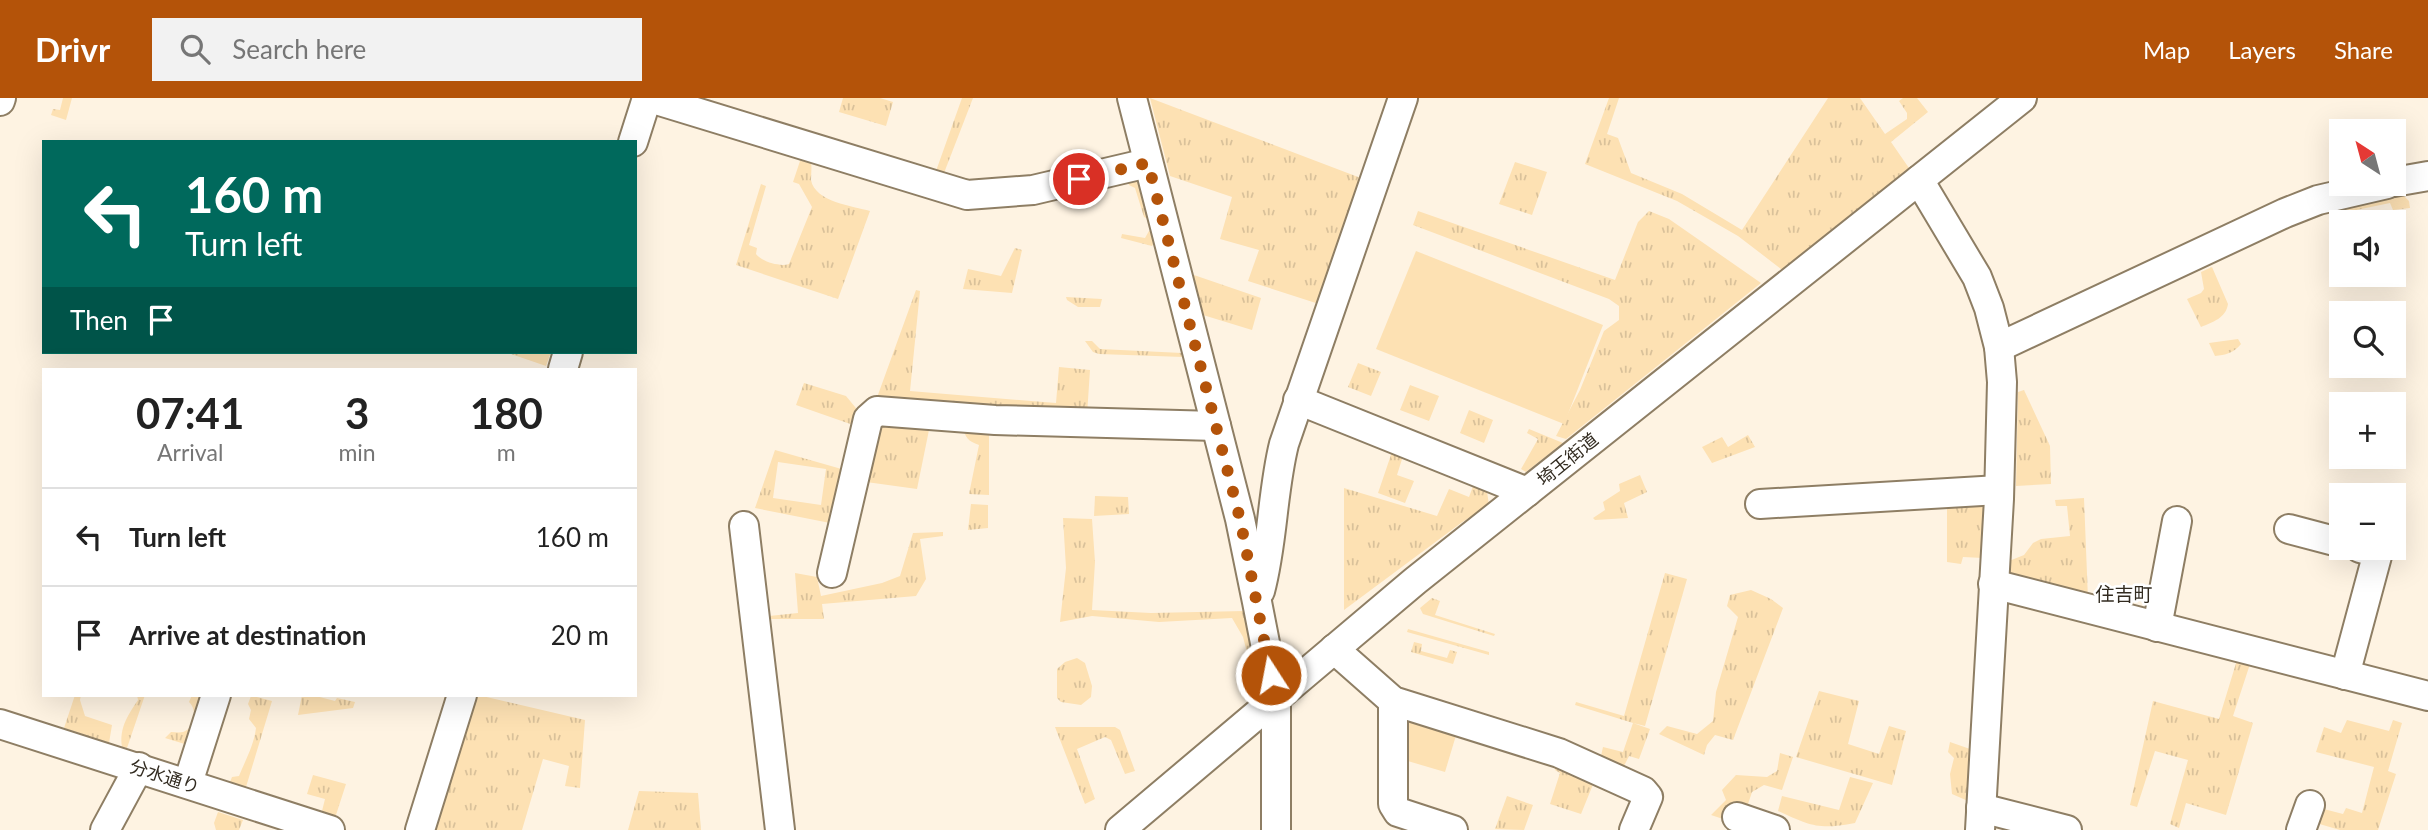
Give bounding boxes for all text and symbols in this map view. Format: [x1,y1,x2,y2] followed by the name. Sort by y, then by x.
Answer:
[152,18,642,81] search box
[35,29,110,69] text: Drivr
[176,30,214,68] icon: search
[232,33,366,65] text: Search here
[2143,35,2190,64] text: Map
[2228,35,2296,64] text: Layers
[2334,35,2393,64] text: Share
[2329,119,2406,196] north arrow
[2329,119,2406,560] map controls
[1049,149,1109,209] pin
[1060,160,1098,198] icon: arrive
[185,165,323,223] text: 160 m
[70,168,161,259] icon: left
[2329,210,2406,287] button: sound
[185,224,302,263] text: Turn left
[142,301,180,339] icon: arrive
[2329,301,2406,378] button: search
[70,304,128,336] text: Then
[136,388,244,438] text: 07:41
[345,388,369,438] text: 3
[470,388,543,438] text: 180
[2329,392,2406,469] button: +
[1532,428,1602,490] street label: 埼玉街道
[157,438,223,466] text: Arrival
[338,438,376,466] text: min
[497,438,516,466] text: m
[2329,483,2406,560] button: −
[70,518,108,556] icon: left
[129,521,226,553] text: Turn left
[536,521,609,553] text: 160 m
[2095,582,2153,605] district label: 住吉町
[70,616,108,654] icon: arrive
[129,619,366,651] text: Arrive at destination
[551,619,609,651] text: 20 m
[1234,638,1308,712] position arrow
[127,754,203,798] street label: 分水通り

